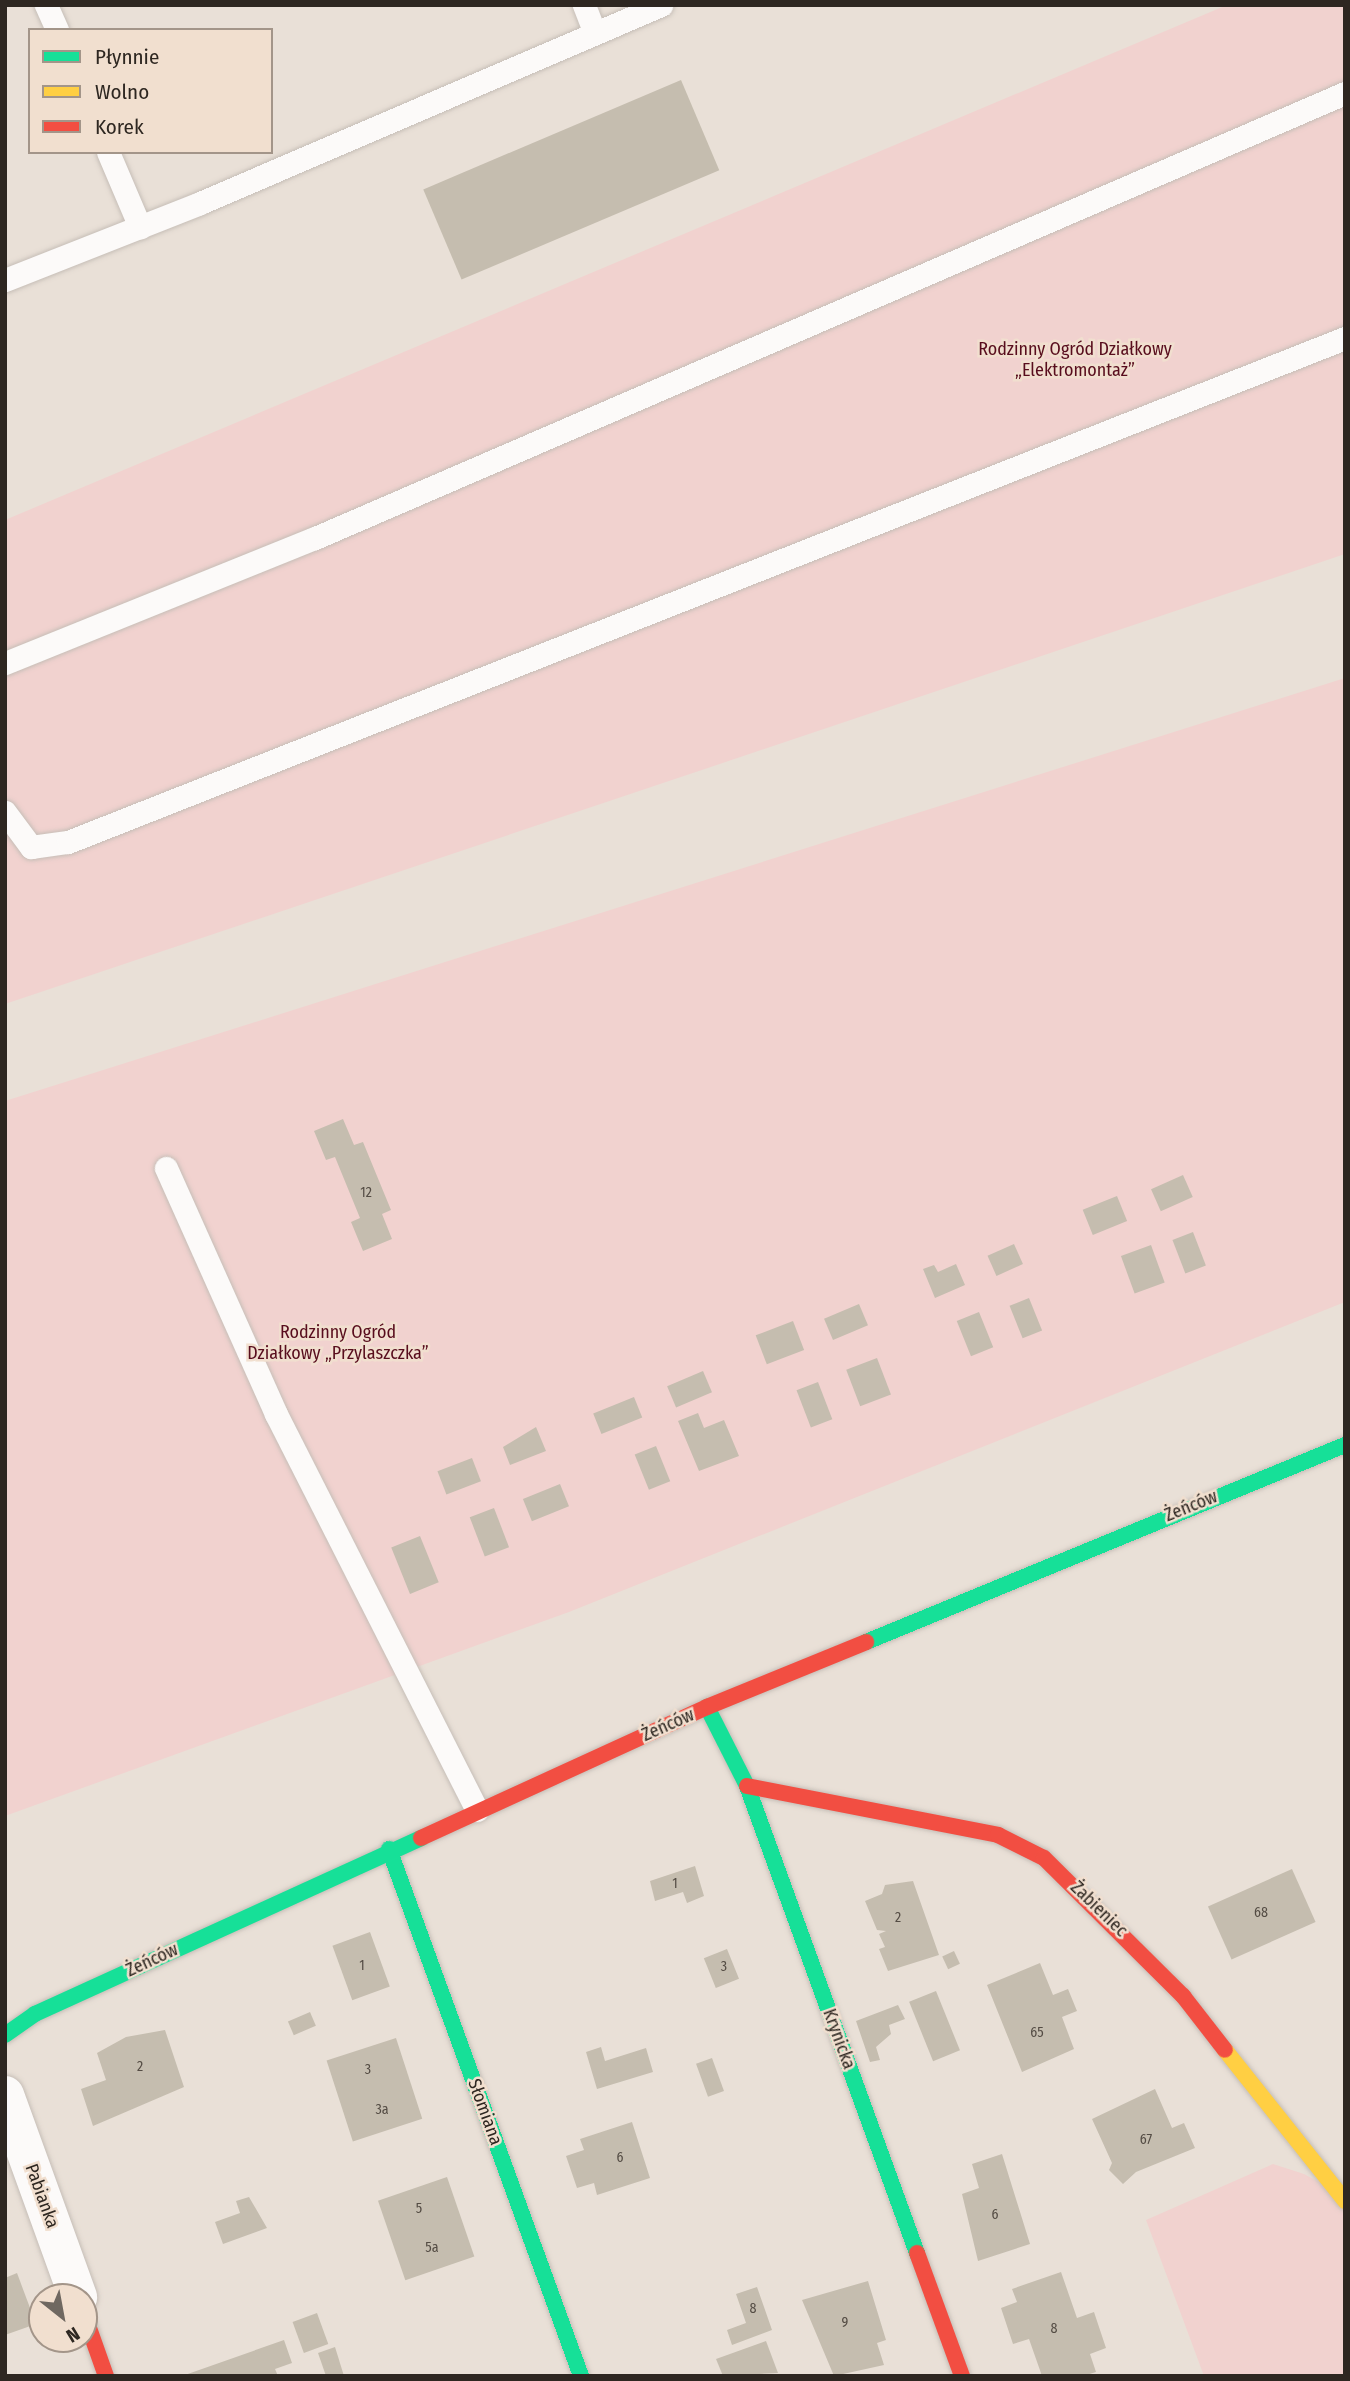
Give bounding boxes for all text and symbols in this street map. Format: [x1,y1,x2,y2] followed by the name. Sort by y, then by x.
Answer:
[28,28,273,154] legend
[95,44,159,70] text: Płynnie
[95,79,149,105] text: Wolno
[95,114,144,140] text: Korek
[978,339,1172,382] park label: Rodzinny Ogród Działkowy „Elektromontaż”
[360,1185,372,1201] house number: 12
[247,1322,429,1364] park label: Rodzinny Ogród Działkowy „Przylaszczka”
[1161,1486,1221,1526] street label: Żeńców
[638,1704,698,1746] street label: Żeńców
[672,1876,678,1892] house number: 1
[1066,1877,1132,1941] street label: Żabieniec
[1254,1905,1268,1921] house number: 68
[895,1910,901,1926] house number: 2
[122,1939,182,1981] street label: Żeńców
[359,1958,365,1974] house number: 1
[721,1959,727,1975] house number: 3
[818,2006,860,2072] street label: Krynicka
[1030,2025,1044,2041] house number: 65
[137,2059,143,2075] house number: 2
[365,2062,371,2078] house number: 3
[463,2076,507,2148] street label: Słomiana
[375,2102,389,2118] house number: 3a
[1140,2132,1152,2148] house number: 67
[617,2150,623,2166] house number: 6
[20,2161,64,2231] street label: Pabianka
[416,2201,422,2217] house number: 5
[992,2207,998,2223] house number: 6
[425,2240,439,2256] house number: 5a
[28,2283,98,2353] north arrow
[750,2301,756,2317] house number: 8
[842,2315,848,2331] house number: 9
[1051,2321,1057,2337] house number: 8
[62,2322,84,2348] text: N

